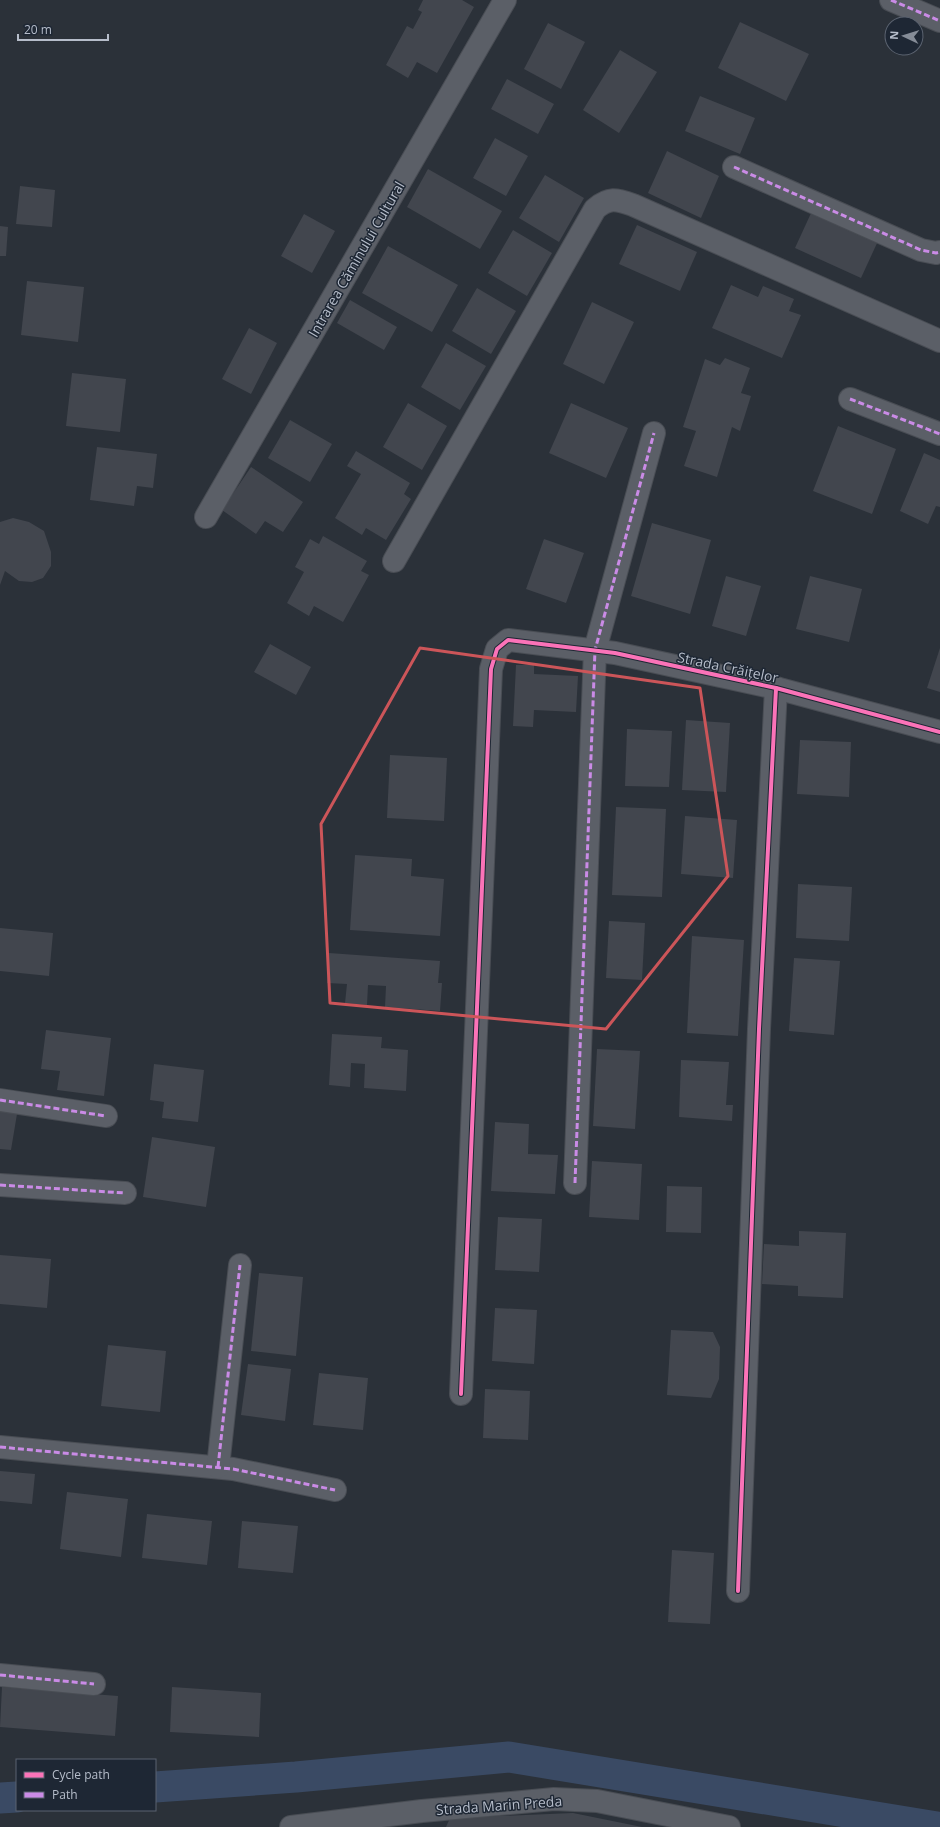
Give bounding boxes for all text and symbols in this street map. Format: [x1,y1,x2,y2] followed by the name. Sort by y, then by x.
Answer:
[18,16,108,42] scale bar
[884,16,924,56] north arrow
[24,21,52,38] text: 20 m
[886,30,901,40] text: N
[303,178,409,340] street label: Intrarea Căminului Cultural
[676,647,780,687] street label: Strada Crăițelor
[16,1759,156,1811] legend
[52,1766,110,1783] text: Cycle path
[52,1786,78,1803] text: Path
[435,1791,563,1819] street label: Strada Marin Preda

